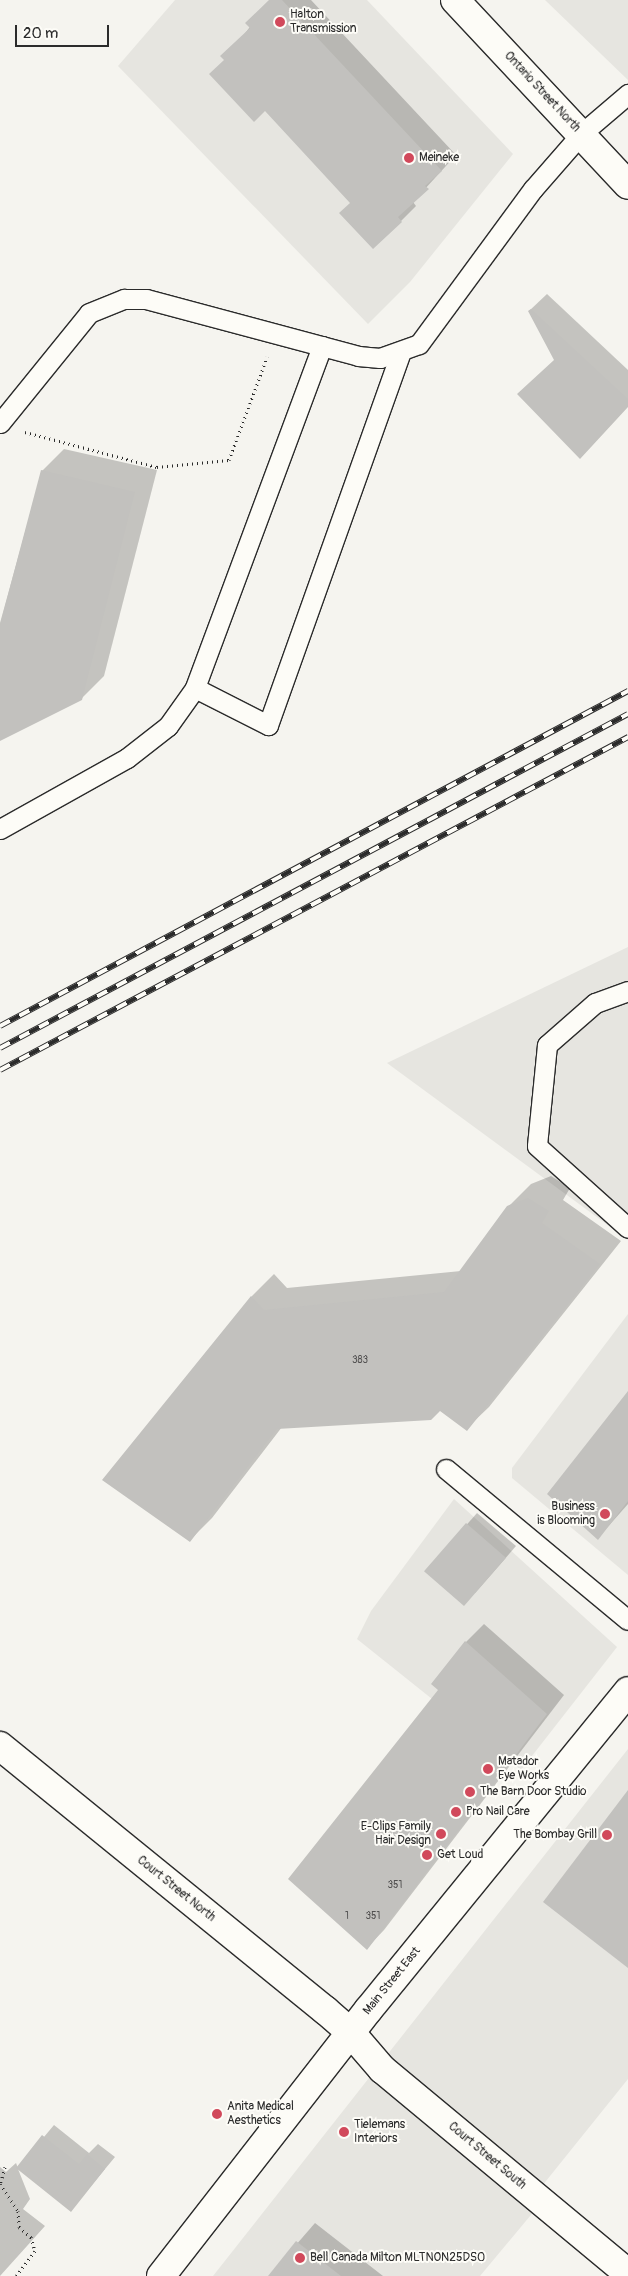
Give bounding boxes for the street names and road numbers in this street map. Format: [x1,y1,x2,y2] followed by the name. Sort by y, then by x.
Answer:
[501,49,583,135] street label: Ontario Street North
[134,1853,218,1925] street label: Court Street North
[360,1944,424,2018] street label: Main Street East
[445,2119,529,2193] street label: Court Street South

